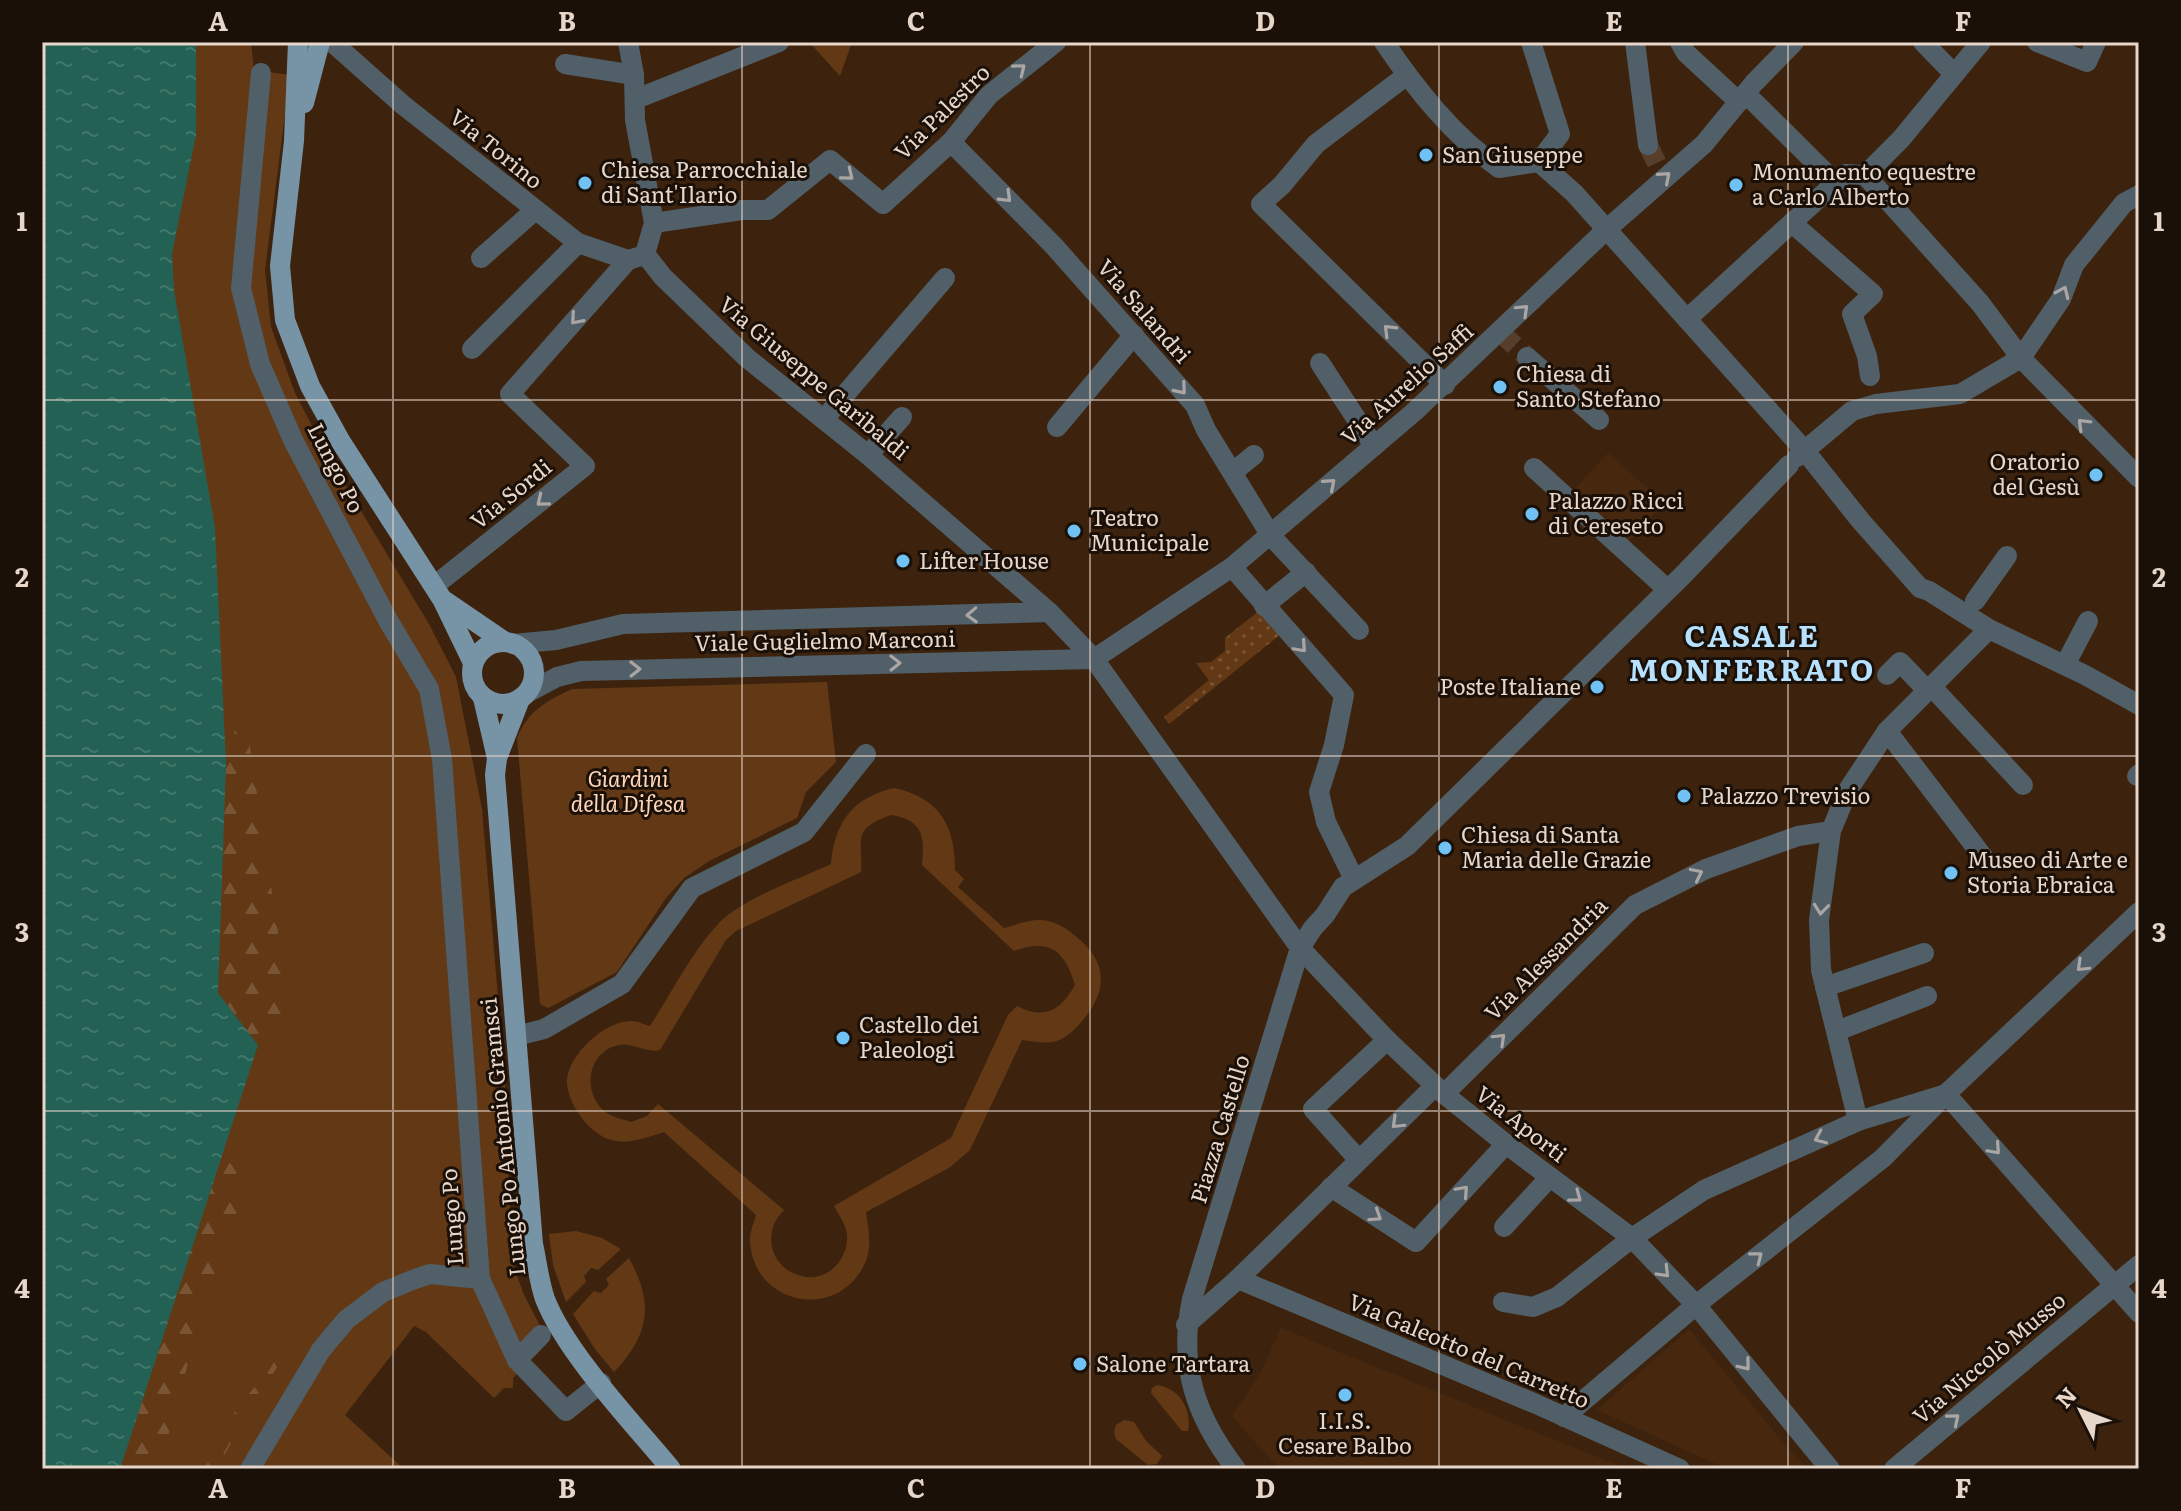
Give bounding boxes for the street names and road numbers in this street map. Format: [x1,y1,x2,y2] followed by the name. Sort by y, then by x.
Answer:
[885,55,996,166] street label: Via Palestro
[443,100,551,196] street label: Via Torino
[1090,251,1200,369] street label: Via Salandri
[713,287,917,467] street label: Via Giuseppe Garibaldi
[1332,314,1480,452] street label: Via Aurelio Saffi
[301,416,374,518] street label: Lungo Po
[462,450,558,536] street label: Via Sordi
[694,621,956,658] street label: Viale Guglielmo Marconi
[1476,889,1614,1027] street label: Via Alessandria
[470,996,533,1278] street label: Lungo Po Antonio Gramsci
[1180,1050,1257,1207] street label: Piazza Castello
[1469,1077,1575,1169] street label: Via Aporti
[431,1167,470,1267] street label: Lungo Po
[1344,1284,1595,1415] street label: Via Galeotto del Carretto
[1907,1287,2071,1429] street label: Via Niccolò Musso

